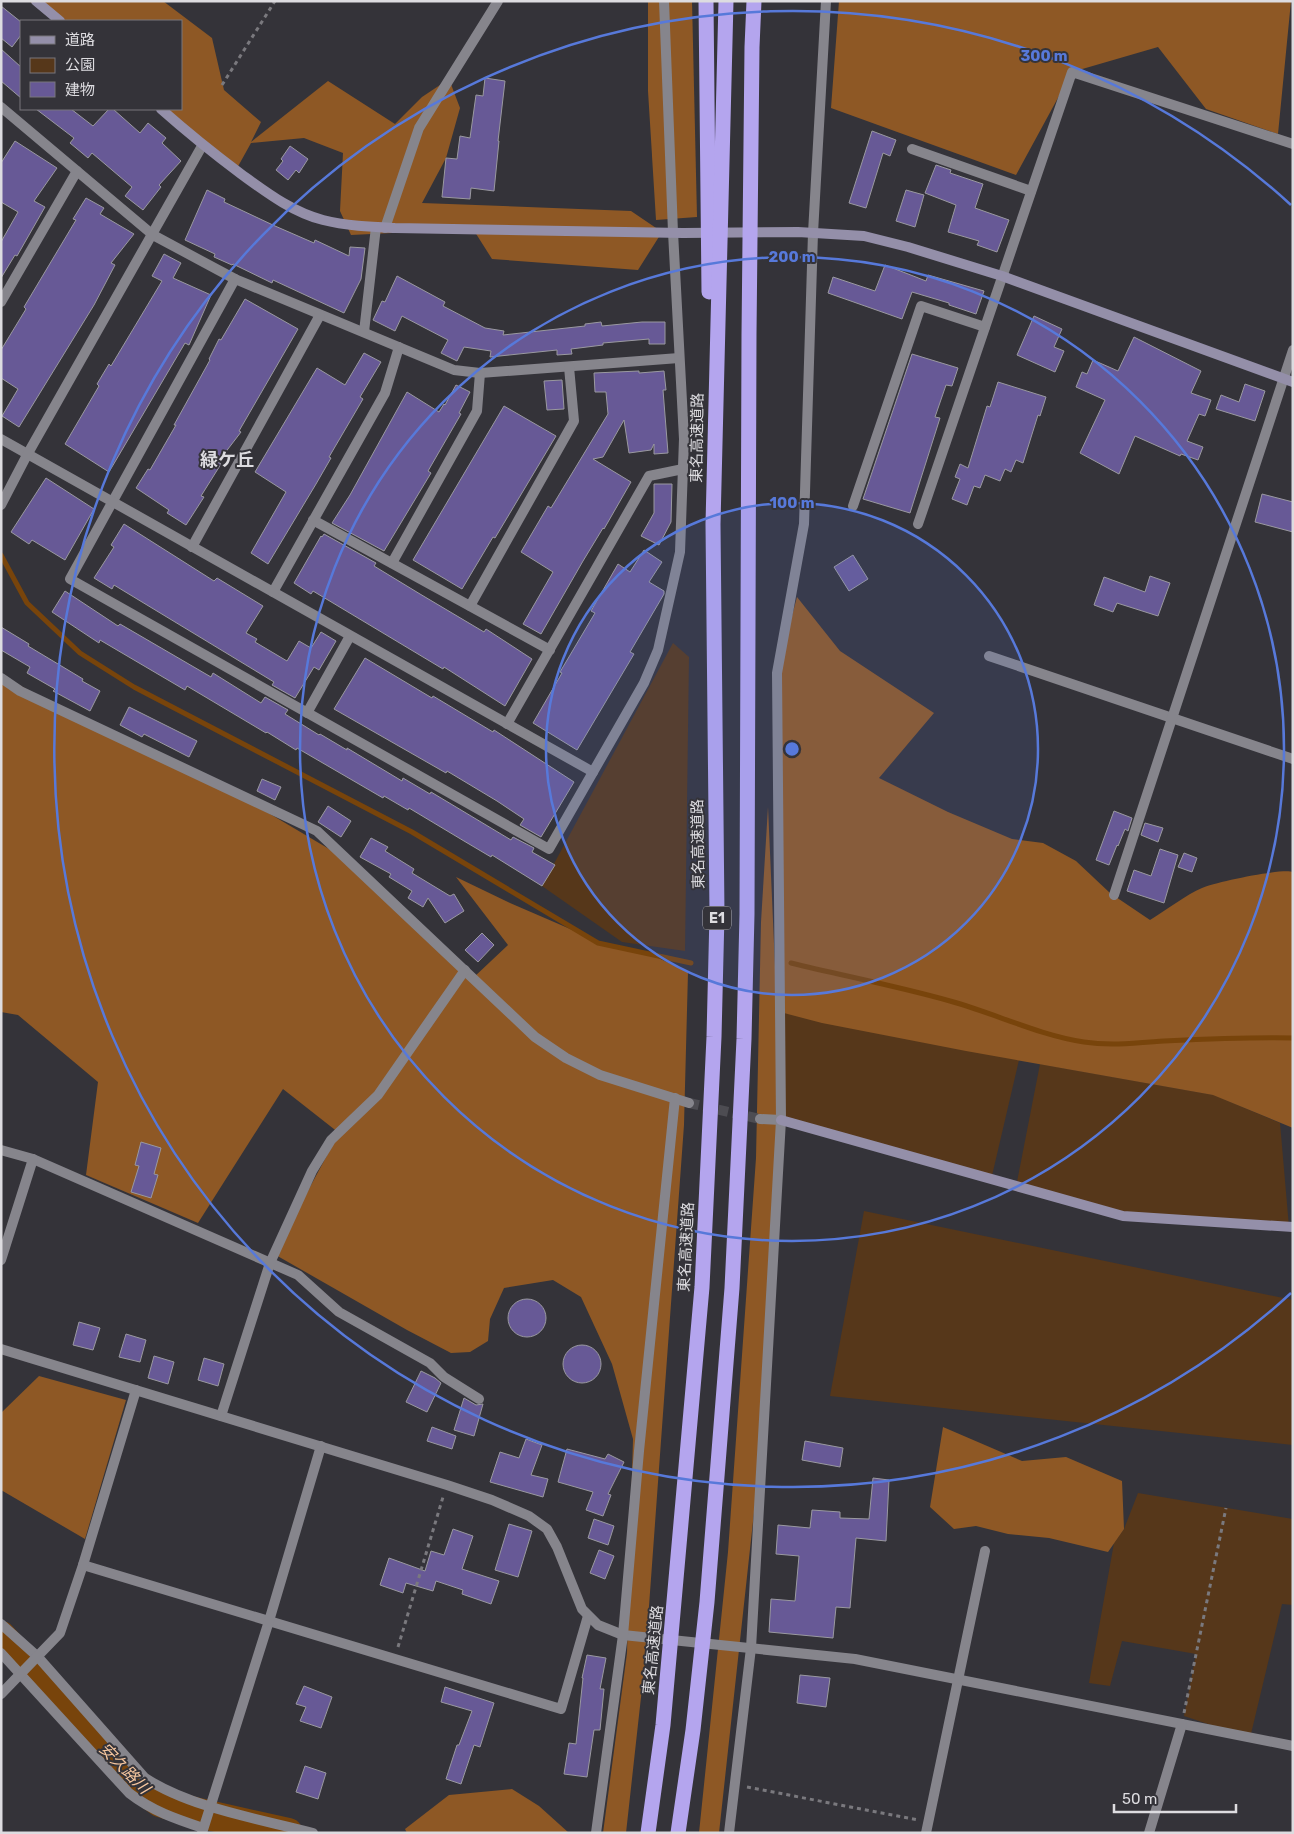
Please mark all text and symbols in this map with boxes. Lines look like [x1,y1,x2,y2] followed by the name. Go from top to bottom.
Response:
[20,20,182,110] legend
[65,31,95,49] text: 道路
[1020,47,1068,65] text: 300 m
[65,56,95,74] text: 公園
[65,81,95,99] text: 建物
[768,248,816,266] text: 200 m
[687,393,707,483] street label: 東名高速道路
[200,449,254,471] district label: 緑ケ丘
[770,494,814,512] text: 100 m
[783,740,801,758] centre of rings
[688,799,708,889] street label: 東名高速道路
[703,906,731,930] road number: E1
[675,1202,697,1292] street label: 東名高速道路
[639,1604,667,1696] street label: 東名高速道路
[95,1739,155,1799] water label: 安久路川
[1114,1782,1236,1814] scale bar
[1122,1790,1157,1808] text: 50 m

